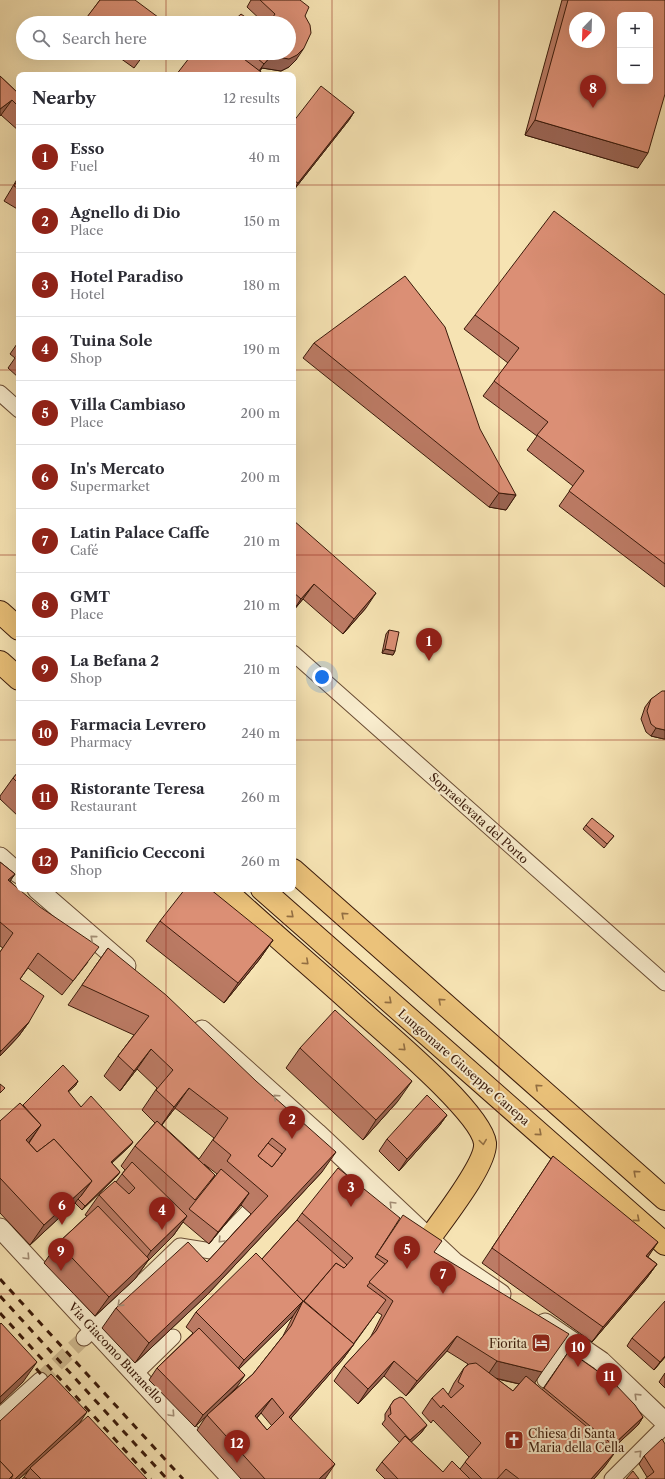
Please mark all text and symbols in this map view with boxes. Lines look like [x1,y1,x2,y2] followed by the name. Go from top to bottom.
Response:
[569,12,605,48] north arrow
[617,12,653,84] map controls
[617,12,653,48] button: +
[16,16,296,60] search box
[30,27,52,49] icon: search
[62,29,147,48] text: Search here
[617,48,653,84] button: −
[580,75,606,108] pin: 8
[32,88,96,108] text: Nearby
[223,90,280,106] text: 12 results
[70,139,104,158] text: Esso
[42,149,48,165] text: 1
[249,149,280,165] text: 40 m
[70,158,98,174] text: Fuel
[70,203,180,222] text: Agnello di Dio
[41,213,49,229] text: 2
[244,213,280,229] text: 150 m
[70,222,103,238] text: Place
[70,267,183,286] text: Hotel Paradiso
[41,277,49,293] text: 3
[243,277,280,293] text: 180 m
[70,286,105,302] text: Hotel
[70,331,152,350] text: Tuina Sole
[41,341,49,357] text: 4
[243,341,280,357] text: 190 m
[70,350,102,366] text: Shop
[70,395,186,414] text: Villa Cambiaso
[41,405,49,421] text: 5
[240,405,280,421] text: 200 m
[70,414,103,430] text: Place
[70,459,164,478] text: In's Mercato
[41,469,49,485] text: 6
[240,469,280,485] text: 200 m
[70,478,150,494] text: Supermarket
[70,523,210,542] text: Latin Palace Caffe
[42,533,48,549] text: 7
[243,533,280,549] text: 210 m
[70,542,99,558] text: Café
[70,587,110,606] text: GMT
[41,597,49,613] text: 8
[243,597,280,613] text: 210 m
[70,606,103,622] text: Place
[416,628,442,661] pin: 1
[70,651,159,670] text: La Befana 2
[41,661,49,677] text: 9
[243,661,280,677] text: 210 m
[312,667,332,687] your location
[70,670,102,686] text: Shop
[70,715,206,734] text: Farmacia Levrero
[38,725,52,741] text: 10
[241,725,280,741] text: 240 m
[70,734,132,750] text: Pharmacy
[426,769,532,867] street label: Sopraelevata del Porto
[70,779,205,798] text: Ristorante Teresa
[39,789,51,805] text: 11
[241,789,280,805] text: 260 m
[70,798,137,814] text: Restaurant
[70,843,205,862] text: Panificio Cecconi
[38,853,52,869] text: 12
[241,853,280,869] text: 260 m
[70,862,102,878] text: Shop
[287,910,294,917] one-way arrow
[341,913,348,920] one-way arrow
[91,936,98,943] one-way arrow
[301,957,308,964] one-way arrow
[384,996,392,1003] one-way arrow
[438,998,446,1006] one-way arrow
[395,1006,533,1129] street label: Lungomare Giuseppe Canepa
[398,1044,405,1051] one-way arrow
[536,1085,543,1092] one-way arrow
[273,1094,281,1101] one-way arrow
[279,1106,305,1139] pin: 2
[534,1128,542,1136] one-way arrow
[478,1139,487,1145] one-way arrow
[633,1171,641,1178] one-way arrow
[338,1174,364,1207] pin: 3
[49,1192,75,1225] pin: 6
[149,1197,175,1230] pin: 4
[389,1201,397,1209] one-way arrow
[632,1214,639,1221] one-way arrow
[219,1235,226,1243] one-way arrow
[394,1236,420,1269] pin: 5
[48,1238,74,1271] pin: 9
[22,1252,29,1260] one-way arrow
[430,1261,456,1294] pin: 7
[65,1299,167,1407] street label: Via Giacomo Buranello
[117,1299,125,1307] one-way arrow
[530,1332,552,1354] hotel icon: Fiorita
[565,1334,591,1367] pin: 10
[489,1336,528,1351] place label: Fiorita
[596,1363,622,1396] pin: 11
[634,1393,642,1400] one-way arrow
[167,1409,175,1417] one-way arrow
[528,1426,625,1455] place label: Chiesa di Santa Maria della Cella
[503,1429,525,1451] church icon: Chiesa di Santa Maria della Cella
[224,1430,250,1463] pin: 12
[634,1450,642,1458] one-way arrow

